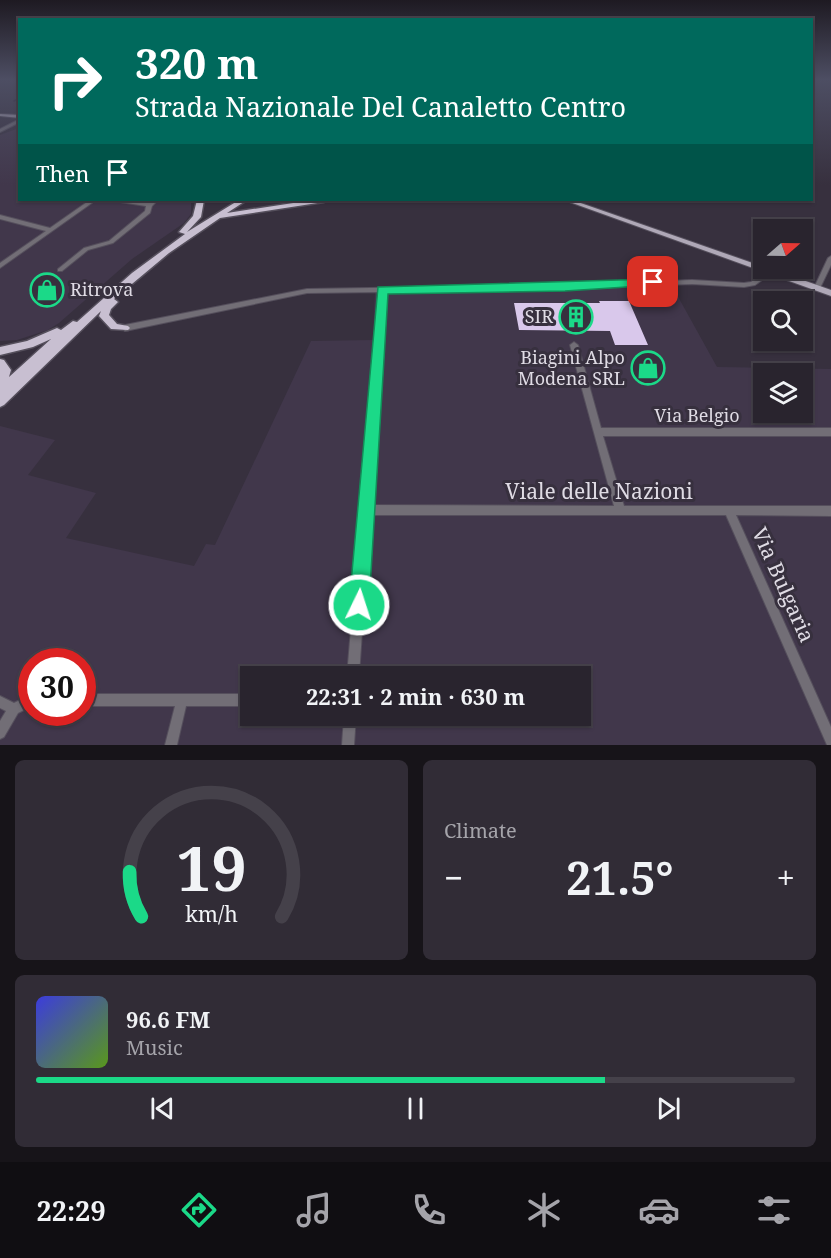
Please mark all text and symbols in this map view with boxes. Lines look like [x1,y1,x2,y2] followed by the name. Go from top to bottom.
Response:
[135,34,259,91] text: 320 m
[36,42,114,120] icon: right
[135,88,626,125] text: Strada Nazionale Del Canaletto Centro
[101,156,134,189] icon: arrive
[36,158,89,188] text: Then
[753,219,813,279] north arrow
[753,219,813,423] map controls
[627,256,678,307] pin
[636,265,669,298] icon: arrive
[29,272,65,308] shop icon: Ritrova
[70,277,133,301] place label: Ritrova
[753,291,813,351] button: search
[558,299,594,335] building icon: SIR
[525,304,553,328] place label: SIR
[518,345,625,390] place label: Biagini Alpo Modena SRL
[630,350,666,386] shop icon: Biagini Alpo Modena SRL
[753,363,813,423] button: layers
[654,403,740,427] street label: Via Belgio
[505,477,693,505] street label: Viale delle Nazioni
[746,523,822,647] street label: Via Bulgaria
[327,573,391,637] position arrow
[18,648,96,726] speed limit sign: 30
[306,681,525,711] text: 22:31 · 2 min · 630 m
[444,817,517,844] text: Climate
[176,824,247,909] text: 19
[566,847,674,908] text: 21.5°
[444,855,463,900] text: −
[777,855,795,900] text: +
[185,899,238,928] text: km/h
[126,1004,210,1034] text: 96.6 FM
[126,1034,183,1061] text: Music
[146,1092,179,1125] icon: previous
[399,1092,432,1125] icon: pause
[652,1092,685,1125] icon: next
[178,1189,220,1231] icon: directions
[293,1189,335,1231] icon: music
[408,1189,450,1231] icon: phone
[523,1189,565,1231] icon: climate
[638,1189,680,1231] icon: car
[753,1189,795,1231] icon: filters
[36,1192,106,1229] text: 22:29

